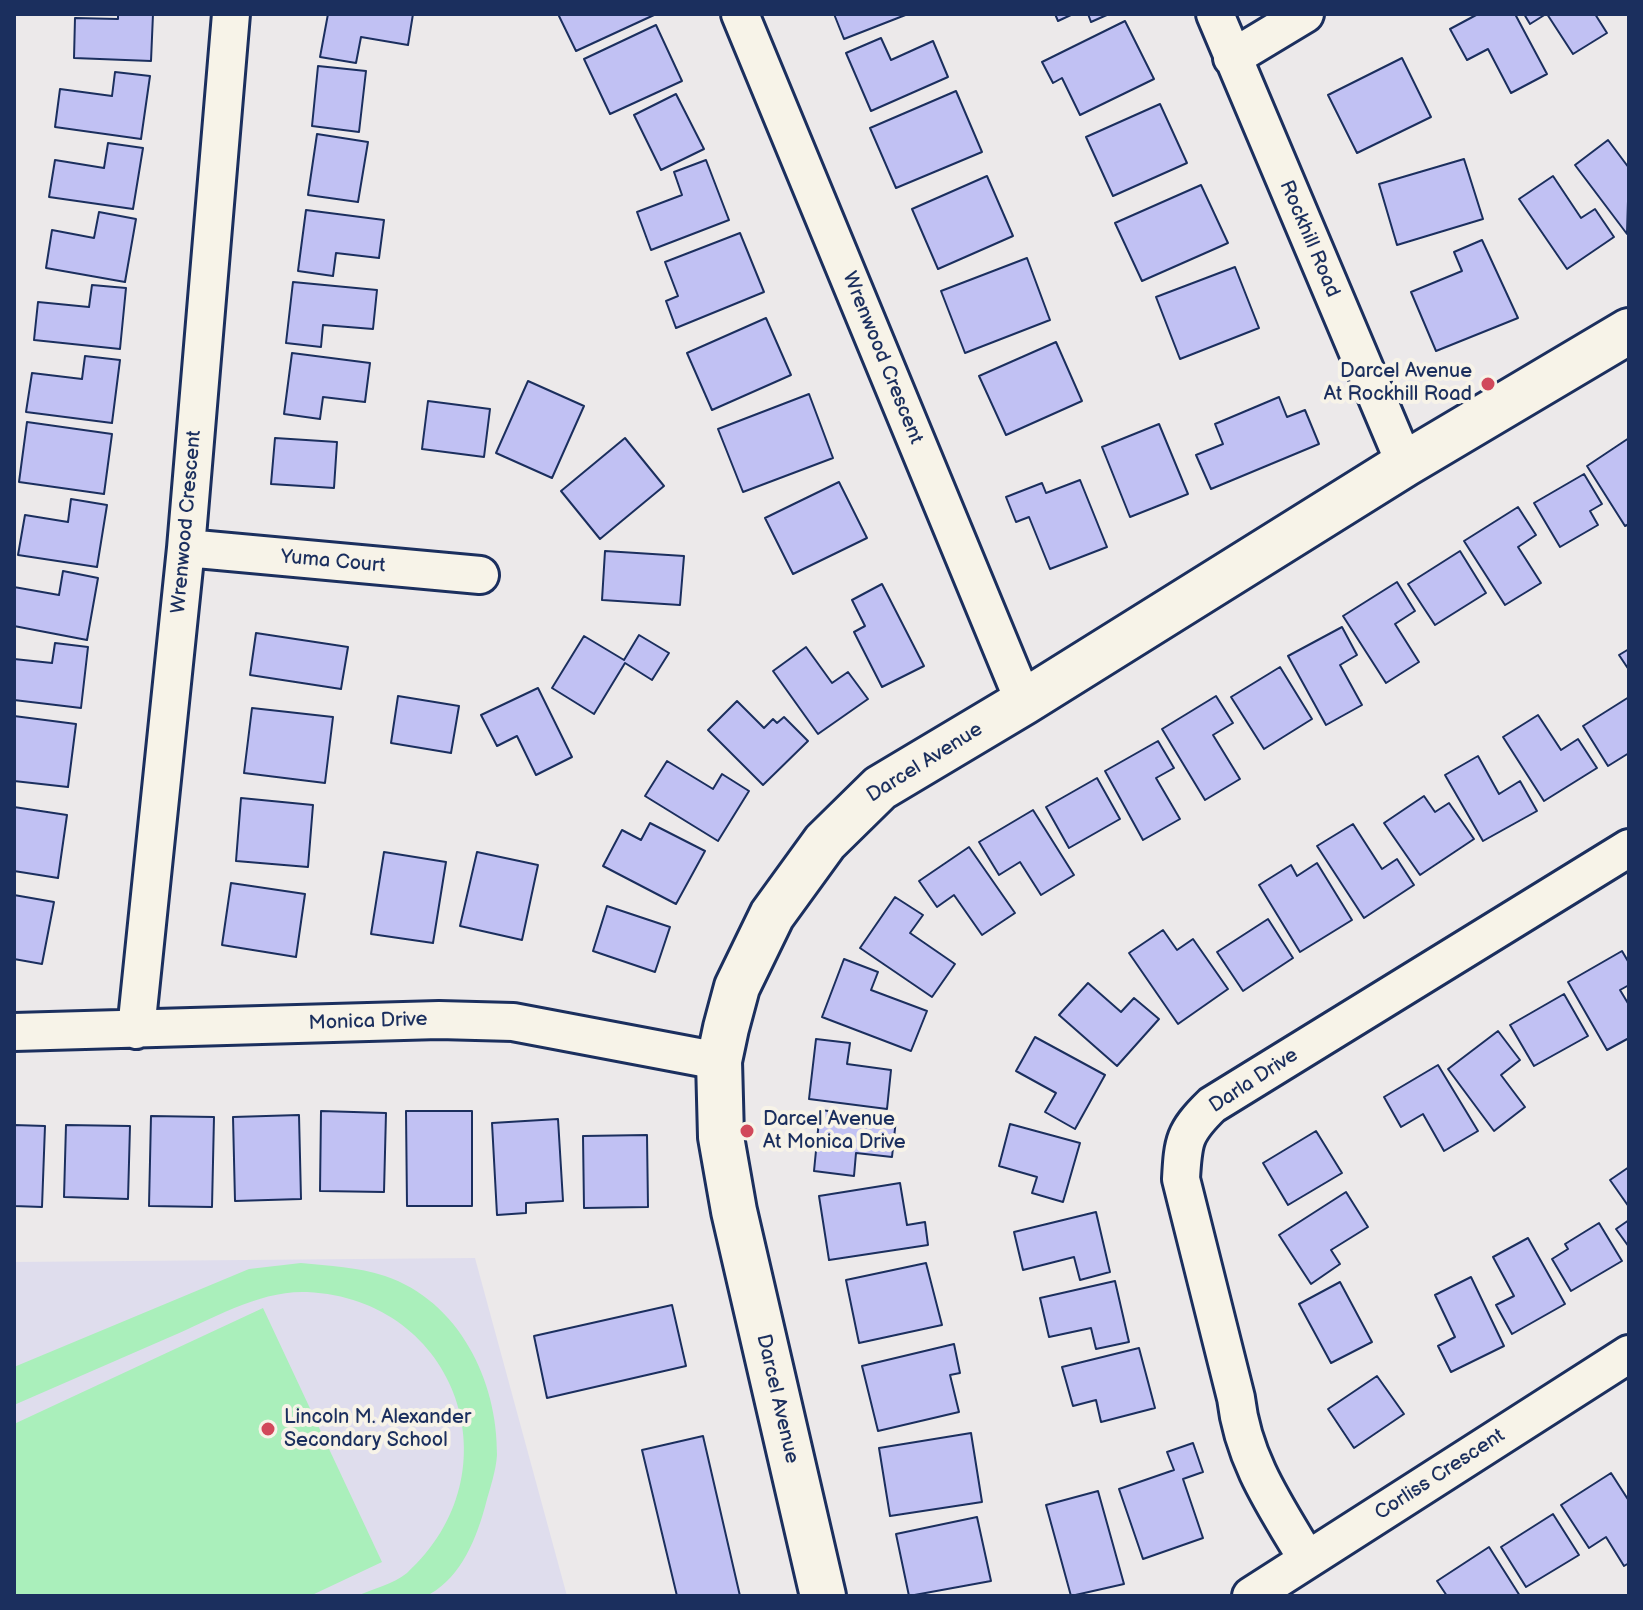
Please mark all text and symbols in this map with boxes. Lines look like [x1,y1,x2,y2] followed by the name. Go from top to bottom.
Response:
[1274,177,1344,301] street label: Rockhill Road
[836,268,928,448] street label: Wrenwood Crescent
[1324,360,1472,407] place label: Darcel Avenue At Rockhill Road
[1479,375,1497,393] marker: Darcel Avenue At Rockhill Road
[167,430,207,614] street label: Wrenwood Crescent
[280,545,386,579] street label: Yuma Court
[863,718,987,808] street label: Darcel Avenue
[308,1008,428,1036] street label: Monica Drive
[1205,1043,1303,1119] street label: Darla Drive
[763,1108,906,1155] place label: Darcel Avenue At Monica Drive
[738,1122,756,1140] marker: Darcel Avenue At Monica Drive
[750,1332,804,1466] street label: Darcel Avenue
[284,1406,471,1453] place label: Lincoln M. Alexander Secondary School
[259,1420,277,1438] marker: Lincoln M. Alexander Secondary School
[1371,1424,1509,1526] street label: Corliss Crescent

